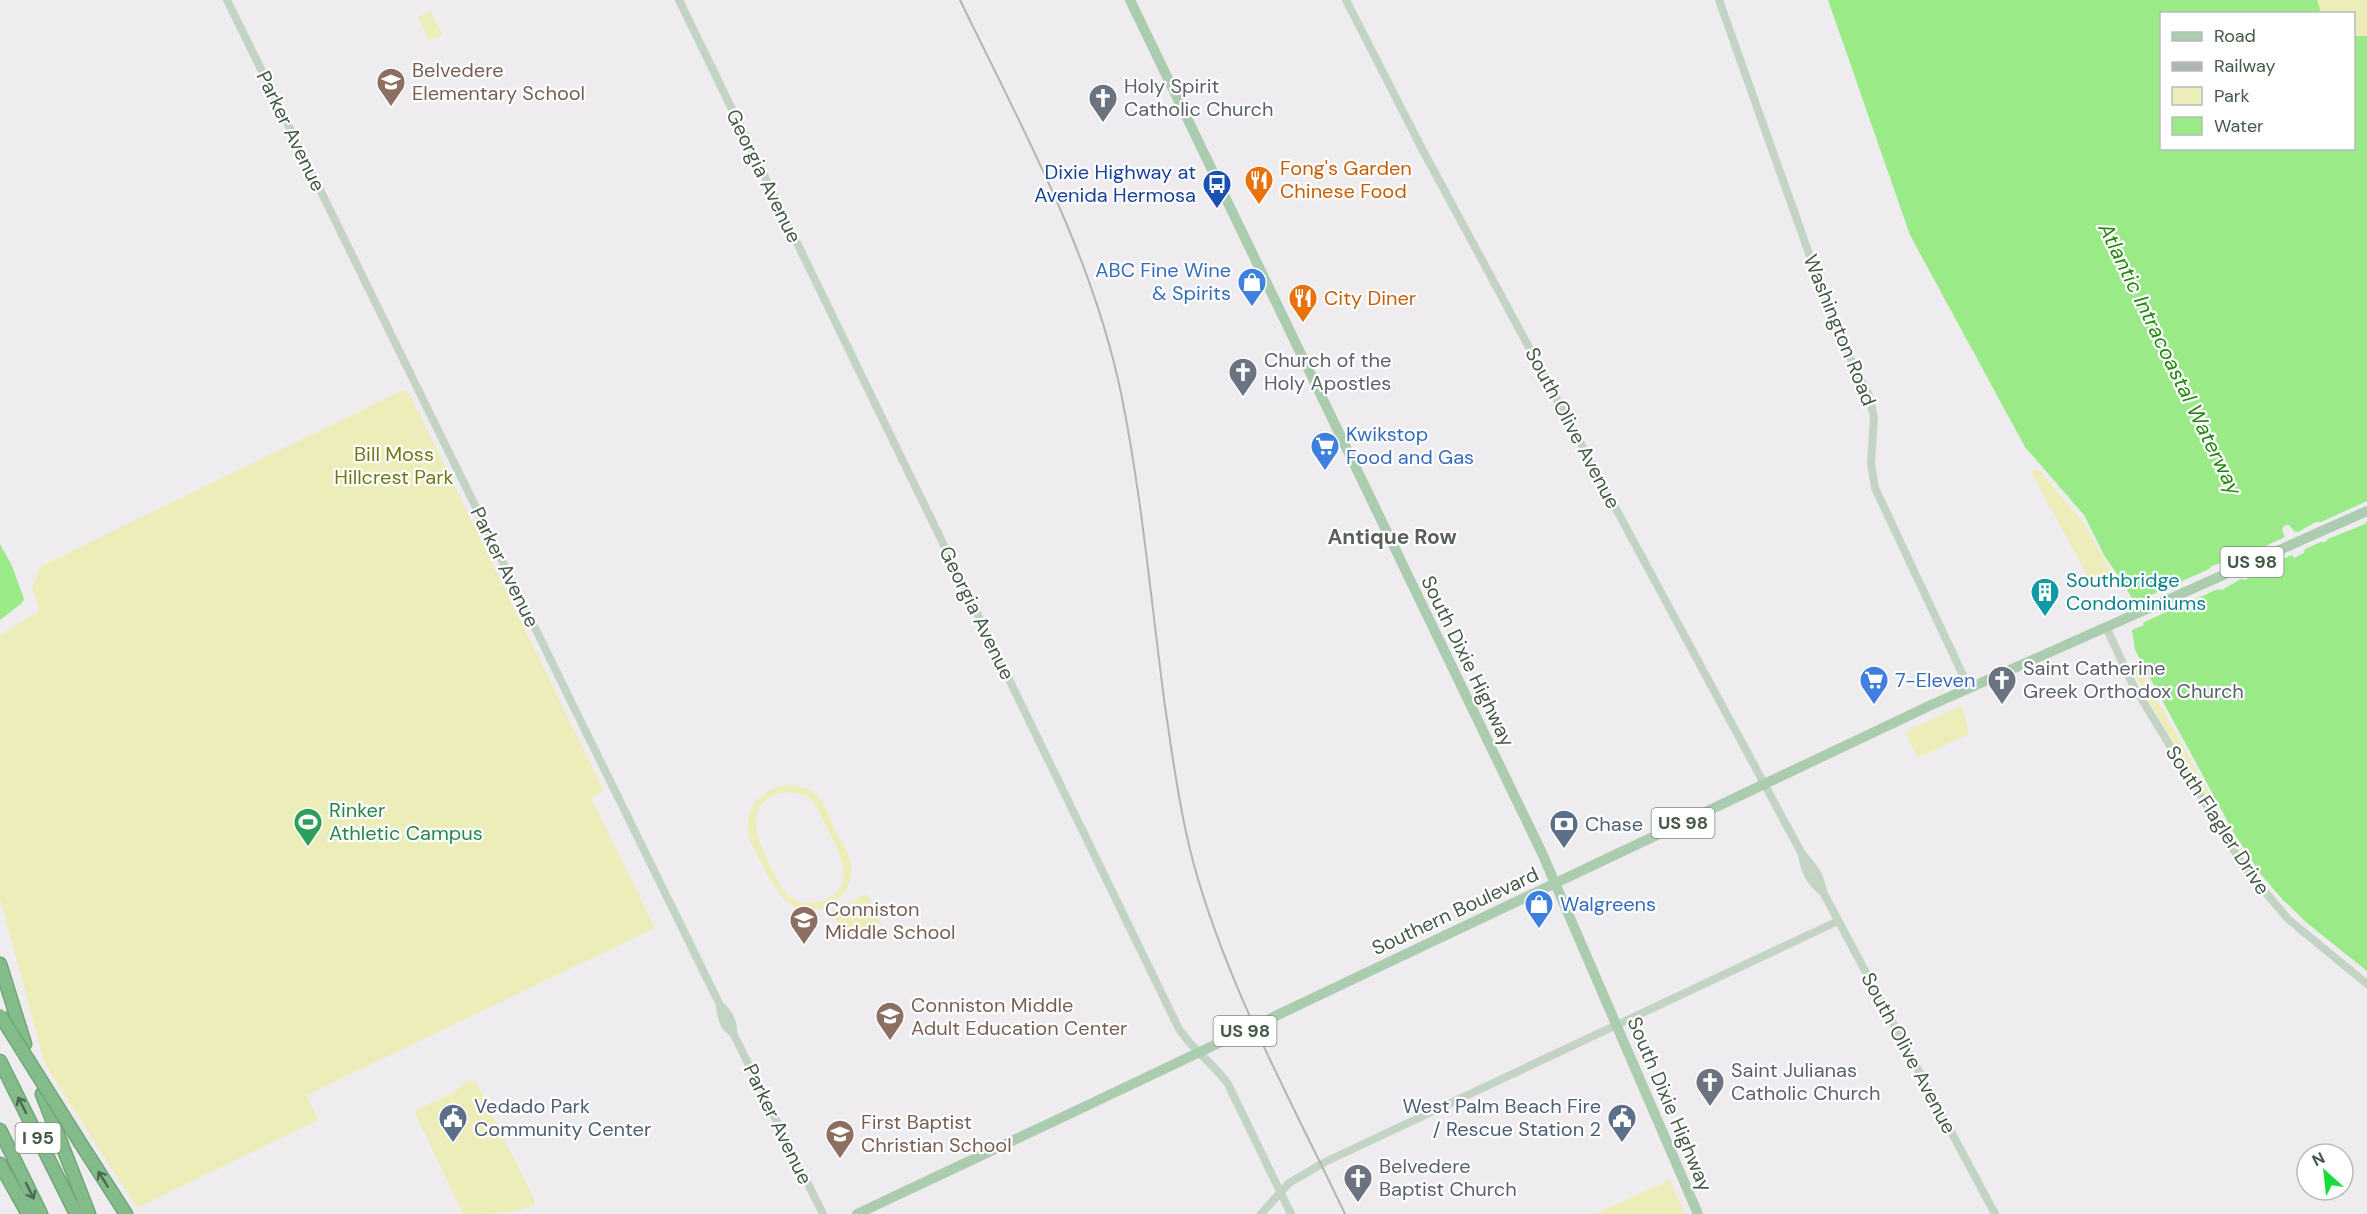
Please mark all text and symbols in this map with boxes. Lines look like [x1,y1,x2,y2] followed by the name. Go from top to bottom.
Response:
[2160,12,2355,150] legend
[2214,24,2256,48] text: Road
[2214,54,2276,78] text: Railway
[412,57,585,106] place label: Belvedere Elementary School
[375,66,407,108] school or university icon: Belvedere Elementary School
[251,67,331,195] street label: Parker Avenue
[1124,73,1273,122] place label: Holy Spirit Catholic Church
[1087,82,1119,124] church icon: Holy Spirit Catholic Church
[2214,84,2250,108] text: Park
[720,105,808,247] street label: Georgia Avenue
[2214,114,2264,138] text: Water
[1280,155,1412,204] place label: Fong's Garden Chinese Food
[1034,159,1196,208] place label: Dixie Highway at Avenida Hermosa
[1243,164,1275,206] restaurant icon: Fong's Garden Chinese Food
[1201,168,1233,210] bus stop icon: Dixie Highway at Avenida Hermosa
[2091,217,2249,501] water label: Atlantic Intracoastal Waterway
[1798,250,1882,410] street label: Washington Road
[1095,257,1231,306] place label: ABC Fine Wine & Spirits
[1236,266,1268,308] shop icon: ABC Fine Wine & Spirits
[1287,282,1319,324] restaurant icon: City Diner
[1324,285,1416,311] place label: City Diner
[1520,343,1626,513] street label: South Olive Avenue
[1264,347,1391,396] place label: Church of the Holy Apostles
[1227,356,1259,398] church icon: Church of the Holy Apostles
[1346,421,1474,470] place label: Kwikstop Food and Gas
[1309,430,1341,472] supermarket icon: Kwikstop Food and Gas
[334,441,454,490] park label: Bill Moss Hillcrest Park
[465,503,545,631] street label: Parker Avenue
[1327,523,1457,551] district label: Antique Row
[933,542,1021,684] street label: Georgia Avenue
[2220,547,2284,577] road number: US 98
[2066,567,2206,616] place label: Southbridge Condominiums
[1415,571,1521,751] street label: South Dixie Highway
[2029,576,2061,618] building icon: Southbridge Condominiums
[2023,655,2244,704] place label: Saint Catherine Greek Orthodox Church
[1858,664,1890,706] supermarket icon: 7-Eleven
[1986,664,2018,706] church icon: Saint Catherine Greek Orthodox Church
[1895,667,1975,693] place label: 7-Eleven
[2160,741,2276,899] street label: South Flagler Drive
[329,797,483,846] place label: Rinker Athletic Campus
[292,806,324,848] sports icon: Rinker Athletic Campus
[1548,808,1580,850] bank icon: Chase
[1652,808,1714,838] road number: US 98
[1585,811,1643,837] place label: Chase
[1367,861,1543,961] street label: Southern Boulevard
[1523,888,1555,930] shop icon: Walgreens
[1560,891,1656,917] place label: Walgreens
[825,896,956,945] place label: Conniston Middle School
[788,904,820,946] school or university icon: Conniston Middle School
[1856,968,1962,1138] street label: South Olive Avenue
[911,992,1128,1041] place label: Conniston Middle Adult Education Center
[874,1000,906,1042] school or university icon: Conniston Middle Adult Education Center
[1621,1013,1719,1195] street label: South Dixie Highway
[1214,1016,1276,1046] road number: US 98
[1731,1057,1880,1106] place label: Saint Julianas Catholic Church
[738,1060,818,1188] street label: Parker Avenue
[1694,1066,1726,1108] church icon: Saint Julianas Catholic Church
[474,1093,651,1142] place label: Vedado Park Community Center
[1402,1093,1601,1142] place label: West Palm Beach Fire / Rescue Station 2
[16,1097,27,1115] one-way arrow
[437,1102,469,1144] public building icon: Vedado Park Community Center
[1606,1102,1638,1144] public building icon: West Palm Beach Fire / Rescue Station 2
[861,1109,1012,1158] place label: First Baptist Christian School
[824,1118,856,1160] school or university icon: First Baptist Christian School
[15,1123,60,1153] road number: I 95
[2295,1142,2355,1202] north arrow
[2308,1147,2328,1171] text: N
[1379,1153,1517,1202] place label: Belvedere Baptist Church
[1342,1162,1374,1204] church icon: Belvedere Baptist Church
[97,1171,109,1188] one-way arrow
[24,1182,36,1199] one-way arrow

